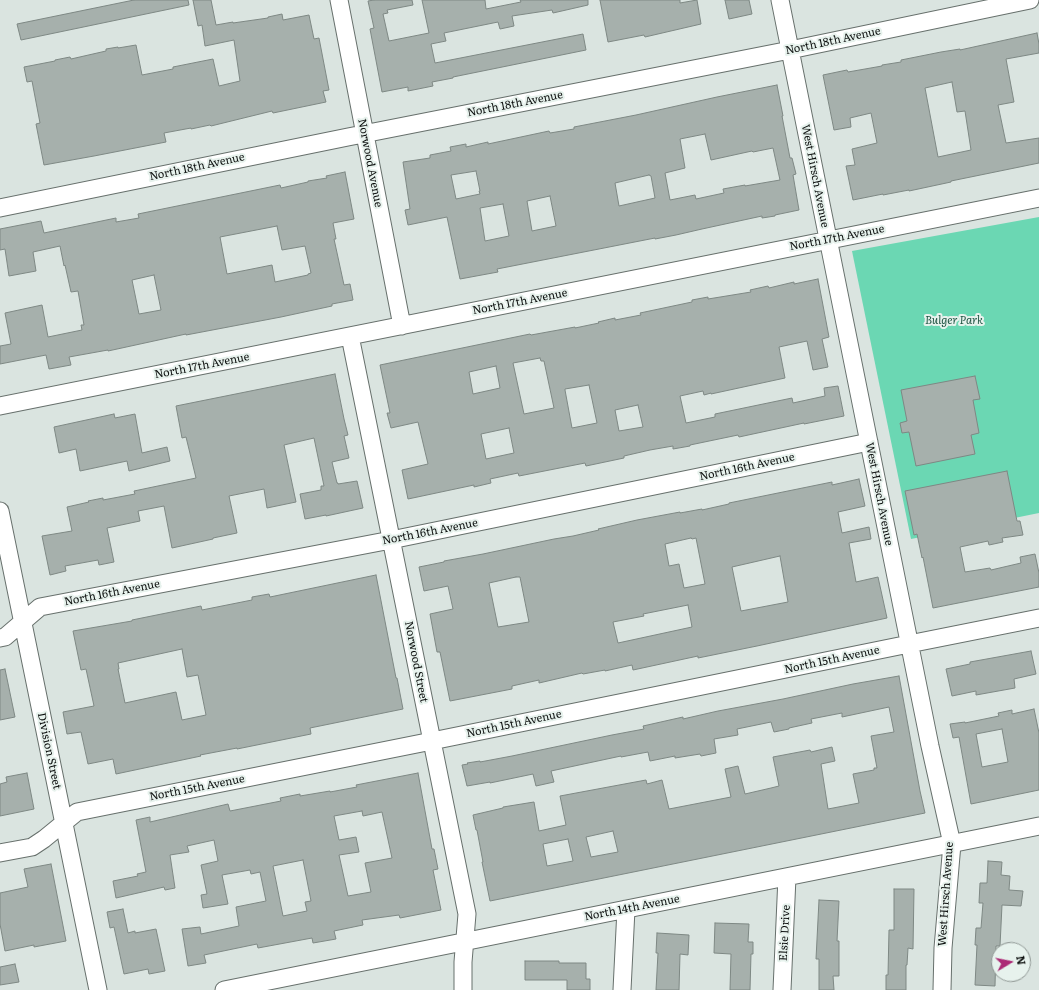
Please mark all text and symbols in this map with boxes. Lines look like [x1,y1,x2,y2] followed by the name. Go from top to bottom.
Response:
[784,24,882,58] street label: North 18th Avenue
[466,88,564,120] street label: North 18th Avenue
[355,118,385,208] street label: Norwood Avenue
[799,123,831,229] street label: West Hirsch Avenue
[148,150,246,184] street label: North 18th Avenue
[788,222,886,254] street label: North 17th Avenue
[471,286,569,318] street label: North 17th Avenue
[925,314,983,328] park label: Bulger Park
[153,350,251,382] street label: North 17th Avenue
[863,441,895,547] street label: West Hirsch Avenue
[698,450,796,484] street label: North 16th Avenue
[381,516,479,548] street label: North 16th Avenue
[63,577,161,609] street label: North 16th Avenue
[402,620,430,704] street label: Norwood Street
[783,643,881,677] street label: North 15th Avenue
[465,707,563,741] street label: North 15th Avenue
[34,712,64,790] street label: Division Street
[148,772,246,804] street label: North 15th Avenue
[936,841,956,947] street label: West Hirsch Avenue
[583,892,681,924] street label: North 14th Avenue
[777,905,793,961] street label: Elsie Drive
[991,942,1031,982] north arrow
[1013,954,1031,966] text: N

